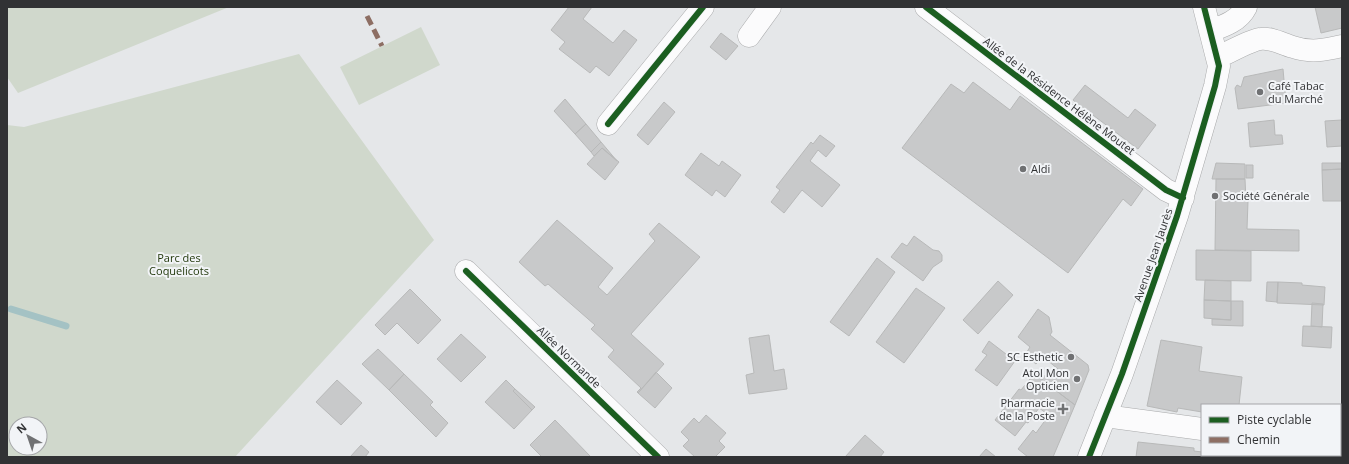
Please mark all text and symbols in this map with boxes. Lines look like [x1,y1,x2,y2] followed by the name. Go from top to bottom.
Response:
[980,34,1138,158] street label: Allée de la Résidence Hélène Moutet
[1268,78,1324,106] place label: Café Tabac du Marché
[1255,87,1265,97] marker: Café Tabac du Marché
[1031,161,1050,176] place label: Aldi
[1018,164,1028,174] marker: Aldi
[1223,188,1310,203] place label: Société Générale
[1210,191,1220,201] marker: Société Générale
[1130,206,1176,303] street label: Avenue Jean Jaurès
[149,250,209,278] park label: Parc des Coquelicots
[534,322,604,391] street label: Allée Normande
[1007,349,1063,364] place label: SC Esthetic
[1066,352,1076,362] marker: SC Esthetic
[1023,365,1069,393] place label: Atol Mon Opticien
[1072,374,1082,384] marker: Atol Mon Opticien
[999,395,1055,423] place label: Pharmacie de la Poste
[1058,404,1068,414] marker: Pharmacie de la Poste
[1201,404,1341,456] legend
[1237,411,1312,428] text: Piste cyclable
[8,416,48,456] north arrow
[13,419,30,437] text: N
[1237,431,1280,448] text: Chemin

